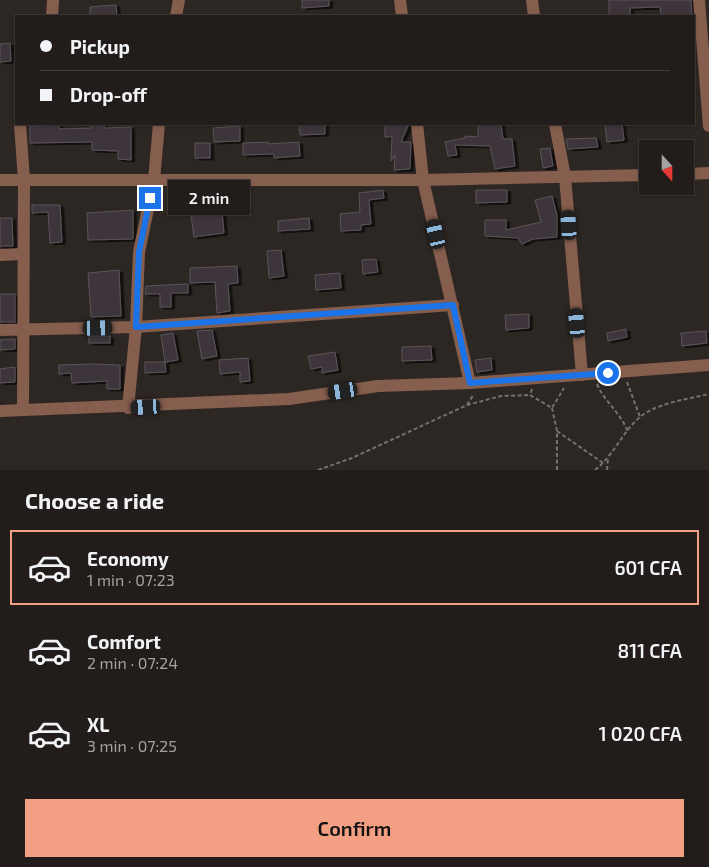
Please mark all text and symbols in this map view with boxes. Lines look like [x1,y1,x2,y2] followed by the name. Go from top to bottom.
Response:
[70,35,130,58] text: Pickup
[70,83,147,106] text: Drop-off
[639,140,694,195] north arrow
[639,140,694,195] map controls
[168,180,250,216] callout: 2 min
[139,187,161,209] route end
[189,188,229,207] text: 2 min
[560,210,577,240] car
[425,218,446,250] car
[568,307,585,339] car
[82,320,113,336] car
[597,362,619,384] route start
[327,381,358,401] car
[130,399,161,415] car
[25,487,164,513] text: Choose a ride
[27,545,72,590] icon: car
[87,547,169,570] text: Economy
[614,556,682,579] text: 601 CFA
[87,570,175,589] text: 1 min · 07:23
[27,628,72,673] icon: car
[87,630,161,653] text: Comfort
[618,639,682,662] text: 811 CFA
[87,653,178,672] text: 2 min · 07:24
[27,711,72,756] icon: car
[87,713,109,736] text: XL
[599,722,682,745] text: 1 020 CFA
[87,736,177,755] text: 3 min · 07:25
[25,799,684,857] button: Confirm

